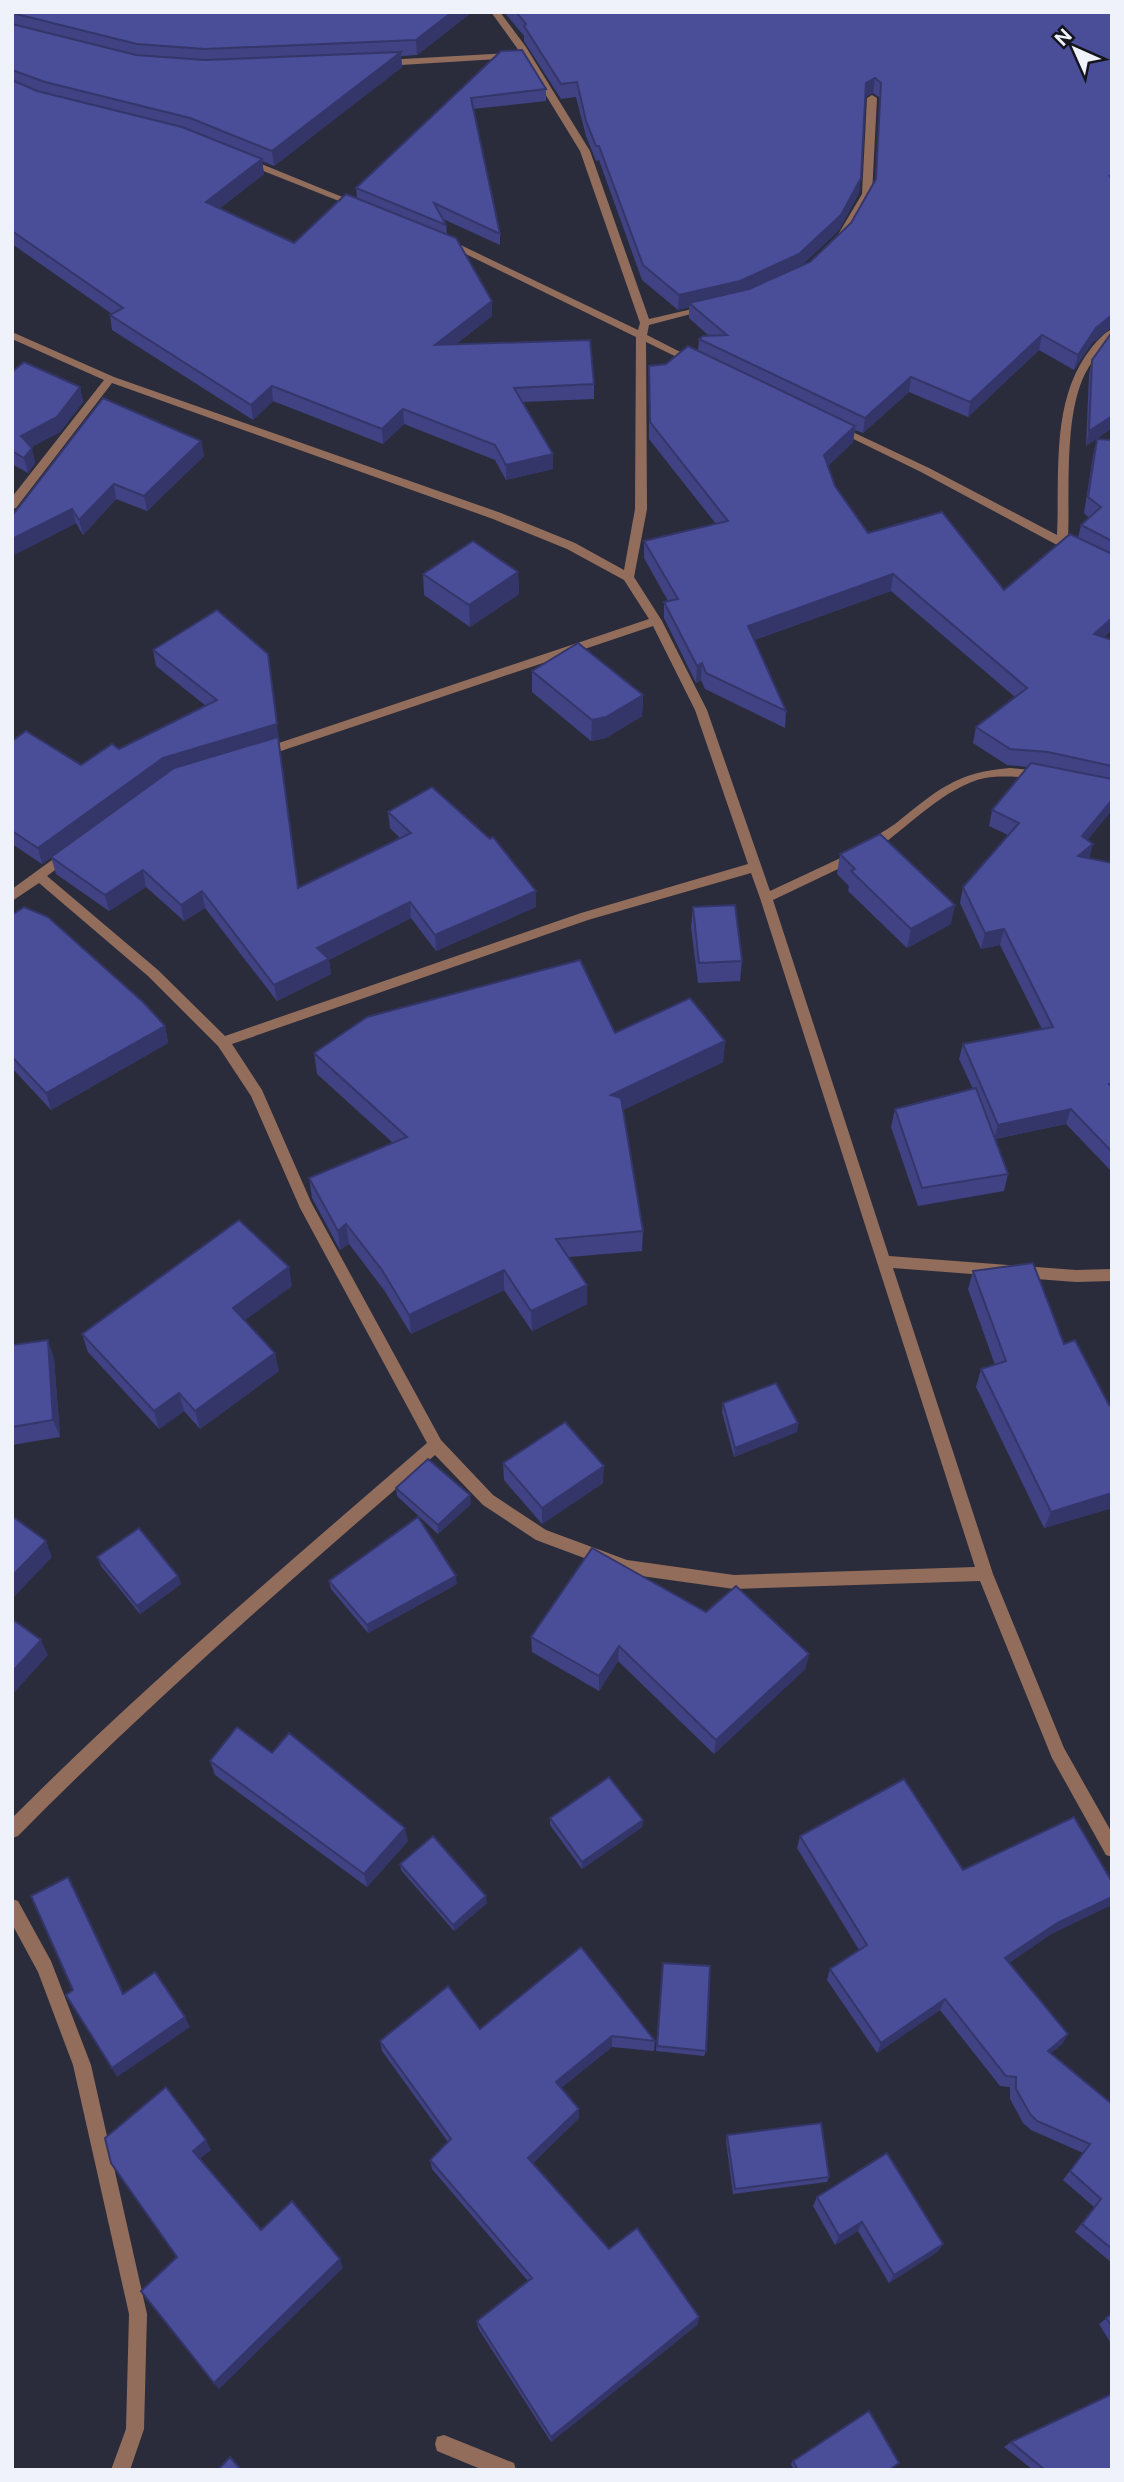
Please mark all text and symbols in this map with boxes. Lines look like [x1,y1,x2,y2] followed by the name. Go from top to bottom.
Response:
[1040,14,1110,84] north arrow
[1050,24,1076,50] text: N

